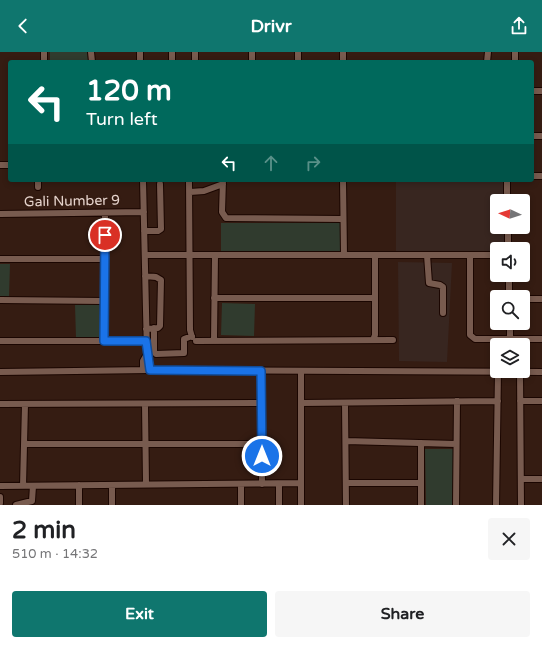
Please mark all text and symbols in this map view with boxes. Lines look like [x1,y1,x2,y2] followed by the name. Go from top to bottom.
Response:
[12,15,34,37] icon: back
[250,15,292,37] text: Drivr
[508,15,530,37] icon: share
[86,74,172,108] text: 120 m
[20,76,72,128] icon: left
[86,108,158,130] text: Turn left
[218,152,240,174] icon: left
[260,152,282,174] icon: ahead
[302,152,324,174] icon: right
[24,192,120,210] street label: Gali Number 9
[490,194,530,234] north arrow
[490,194,530,378] map controls
[88,218,122,252] pin
[94,224,116,246] icon: arrive
[490,242,530,282] button: sound
[490,290,530,330] button: search
[490,338,530,378] button: layers
[241,435,283,477] position arrow
[12,516,76,545] text: 2 min
[488,518,530,560] button: close
[12,546,98,562] text: 510 m · 14:32
[12,591,267,637] button: Exit
[275,591,530,637] button: Share

